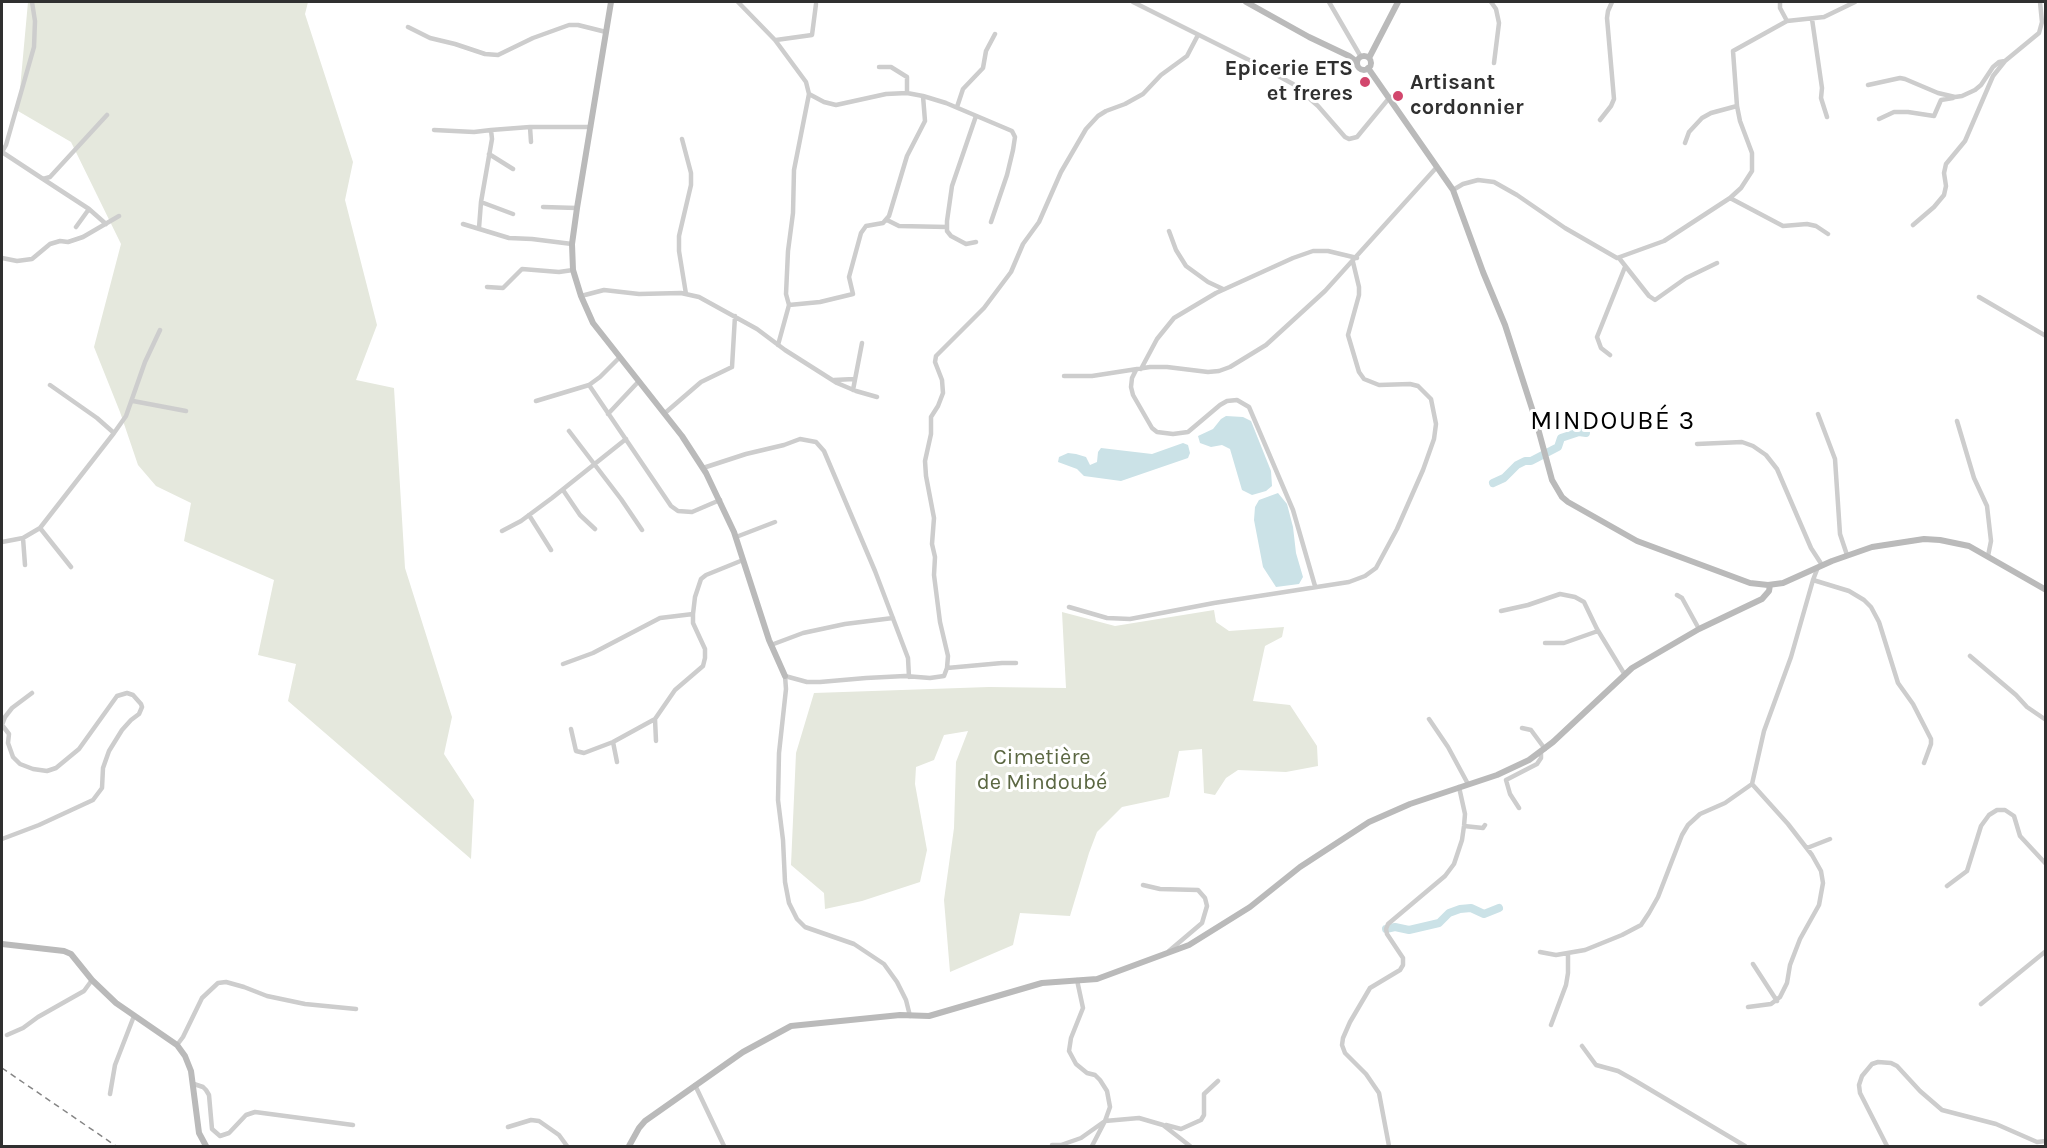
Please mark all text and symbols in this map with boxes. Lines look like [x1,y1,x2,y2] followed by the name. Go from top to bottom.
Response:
[1224,56,1353,107] place label: Epicerie ETS et freres
[1410,70,1524,122] place label: Artisant cordonnier
[1358,75,1372,89] marker: Epicerie ETS et freres
[1391,89,1405,103] marker: Artisant cordonnier
[1530,406,1696,438] district label: MINDOUBÉ 3
[977,745,1107,796] park label: Cimetière de Mindoubé

